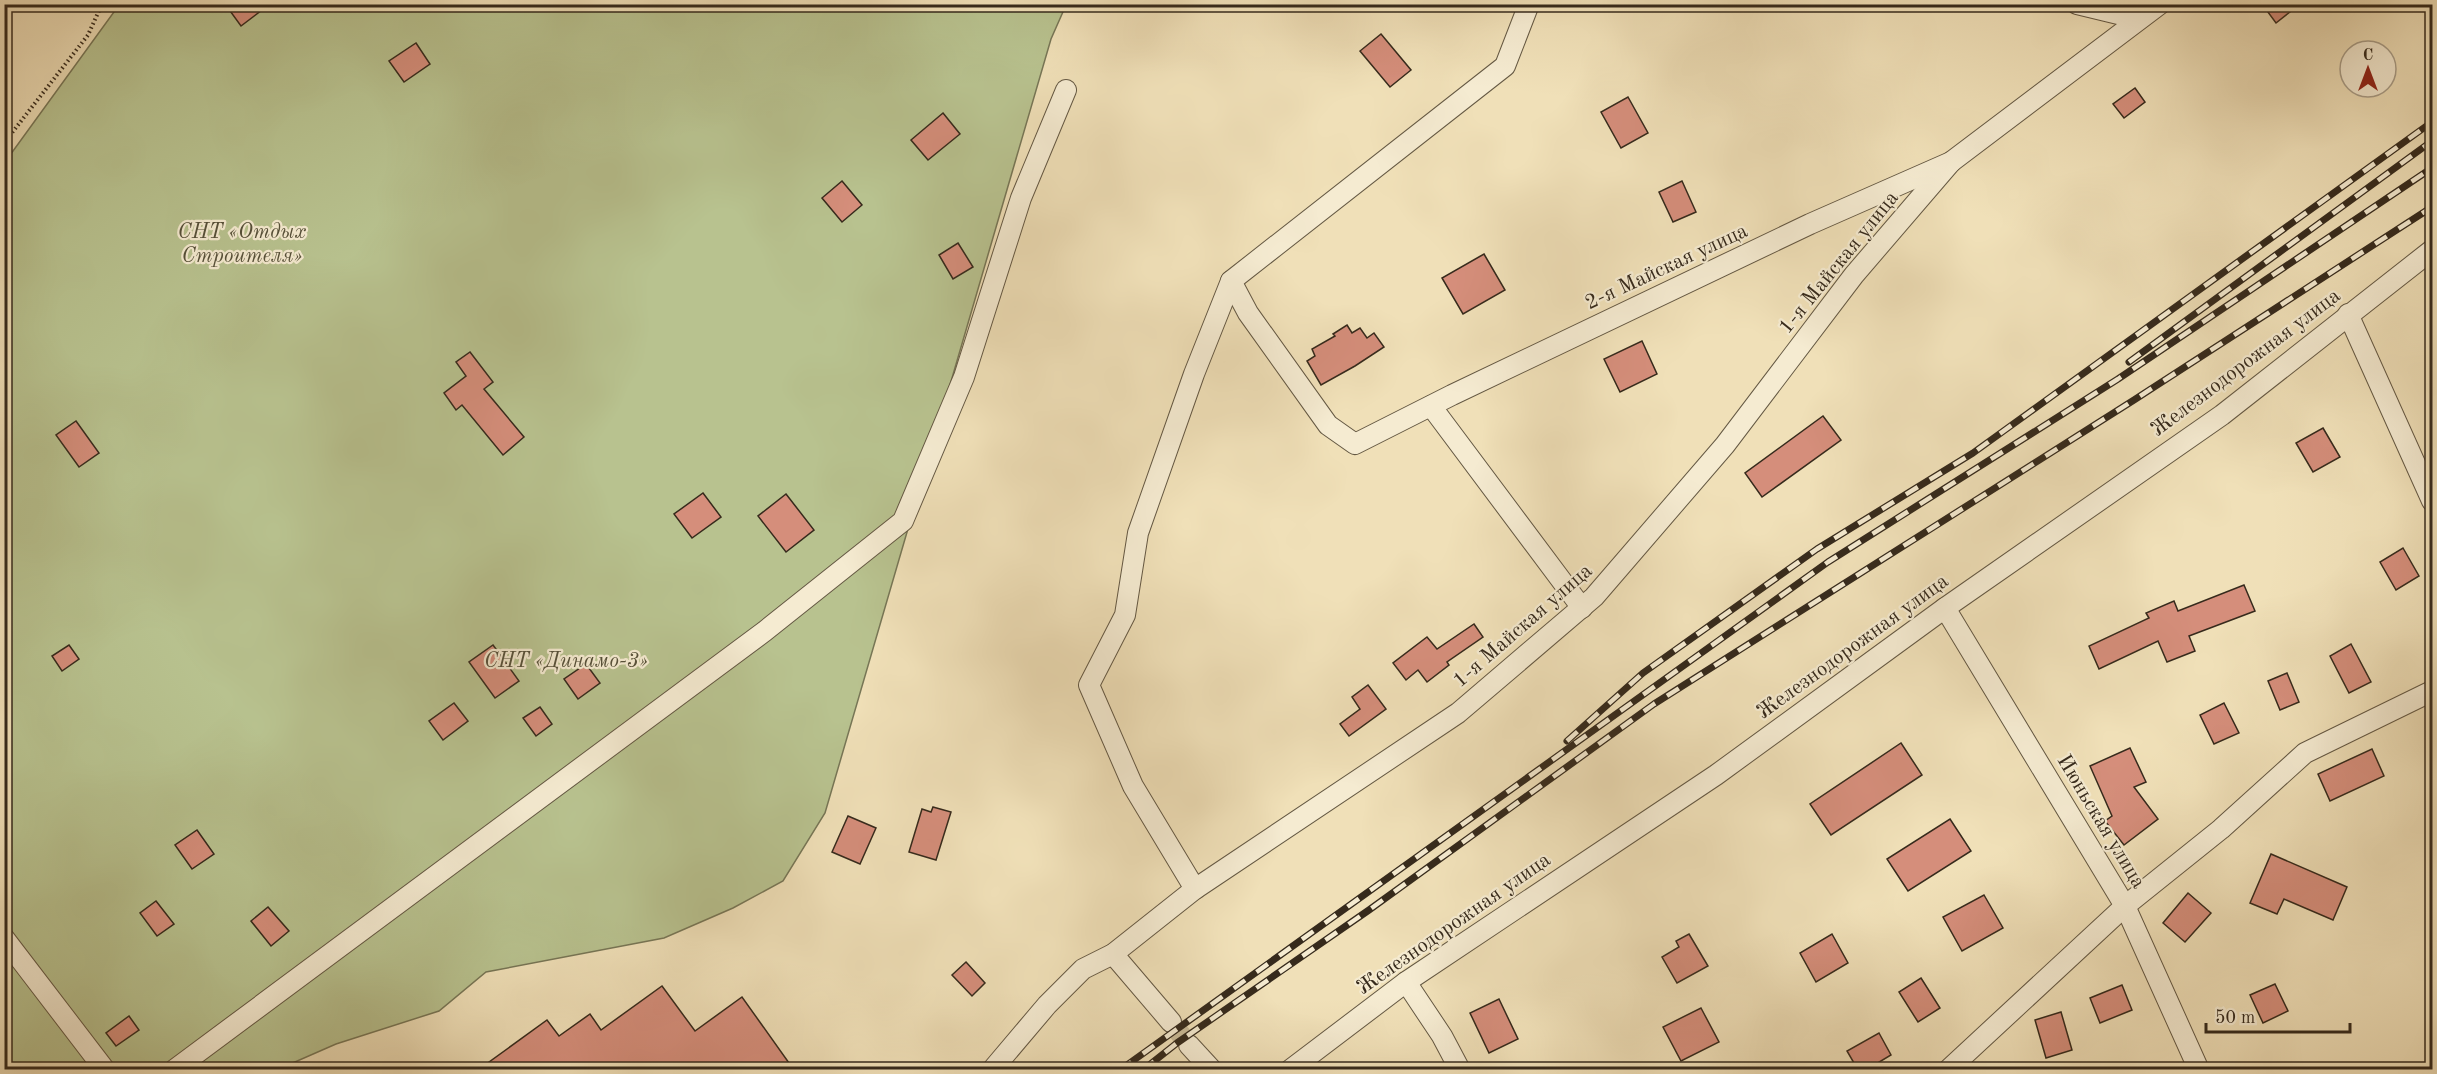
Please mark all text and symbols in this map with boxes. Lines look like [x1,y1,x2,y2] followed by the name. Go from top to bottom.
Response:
[2338,39,2398,99] north arrow
[2363,48,2373,64] text: С
[1775,188,1903,338] street label: 1-я Майская улица
[1582,221,1751,314] street label: 2-я Майская улица
[178,222,307,267] park label: СНТ «Отдых Строителя»
[2147,285,2344,441] street label: Железнодорожная улица
[1449,560,1597,692] street label: 1-я Майская улица
[1753,571,1952,724] street label: Железнодорожная улица
[484,651,648,672] park label: СНТ «Динамо-3»
[2053,751,2149,892] street label: Июньская улица
[1353,849,1554,999] street label: Железнодорожная улица
[2206,996,2350,1034] scale bar
[2215,1009,2255,1027] text: 50 m

